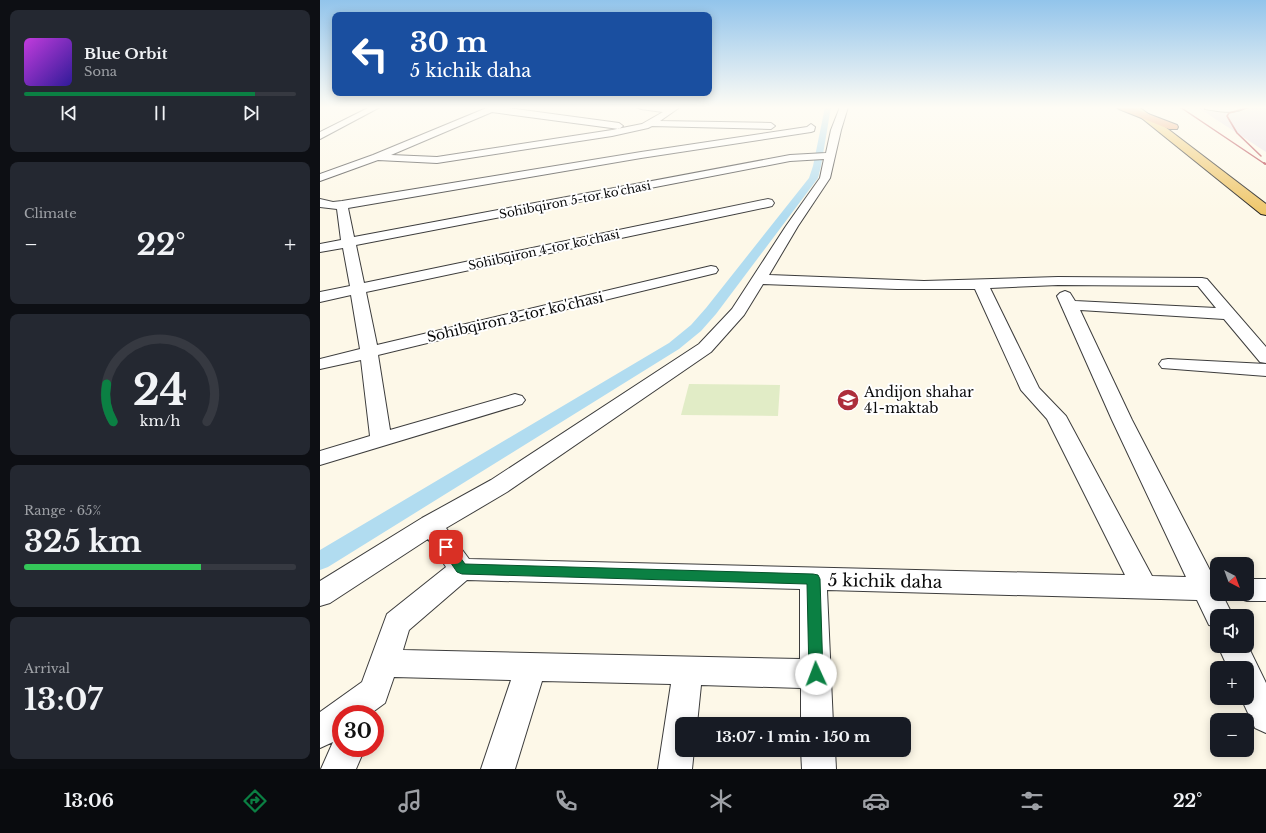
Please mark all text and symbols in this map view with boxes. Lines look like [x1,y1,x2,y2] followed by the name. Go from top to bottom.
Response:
[410,25,487,60] text: 30 m
[344,28,396,80] icon: left
[84,44,167,63] text: Blue Orbit
[410,60,531,82] text: 5 kichik daha
[84,63,117,80] text: Sona
[58,102,80,124] icon: previous
[149,102,171,124] icon: pause
[240,102,262,124] icon: next
[498,177,652,222] street label: Sohibqiron 5-tor ko'chasi
[24,205,77,222] text: Climate
[136,226,185,263] text: 22°
[467,226,621,273] street label: Sohibqiron 4-tor ko'chasi
[24,231,38,258] text: −
[284,231,296,258] text: +
[425,288,605,346] street label: Sohibqiron 3-tor ko'chasi
[133,365,187,416] text: 24
[863,383,974,417] place label: Andijon shahar 41-maktab
[835,387,861,413] school or university icon: Andijon shahar 41-maktab
[140,412,180,430] text: km/h
[24,502,101,519] text: Range · 65%
[24,523,142,560] text: 325 km
[429,530,463,564] pin
[435,536,457,558] icon: arrive
[1210,557,1254,601] north arrow
[1210,557,1254,757] map controls
[828,570,943,593] street label: 5 kichik daha
[1210,609,1254,653] button: sound
[795,653,837,695] position arrow
[24,660,70,677] text: Arrival
[1210,661,1254,705] button: +
[24,681,103,718] text: 13:07
[332,705,384,757] speed limit sign: 30
[1210,713,1254,757] button: −
[716,727,870,746] text: 13:07 · 1 min · 150 m
[241,787,269,815] icon: directions
[396,787,424,815] icon: music
[552,787,580,815] icon: phone
[707,787,735,815] icon: climate
[862,787,890,815] icon: car
[1018,787,1046,815] icon: filters
[64,790,114,812] text: 13:06
[1173,790,1202,812] text: 22°

